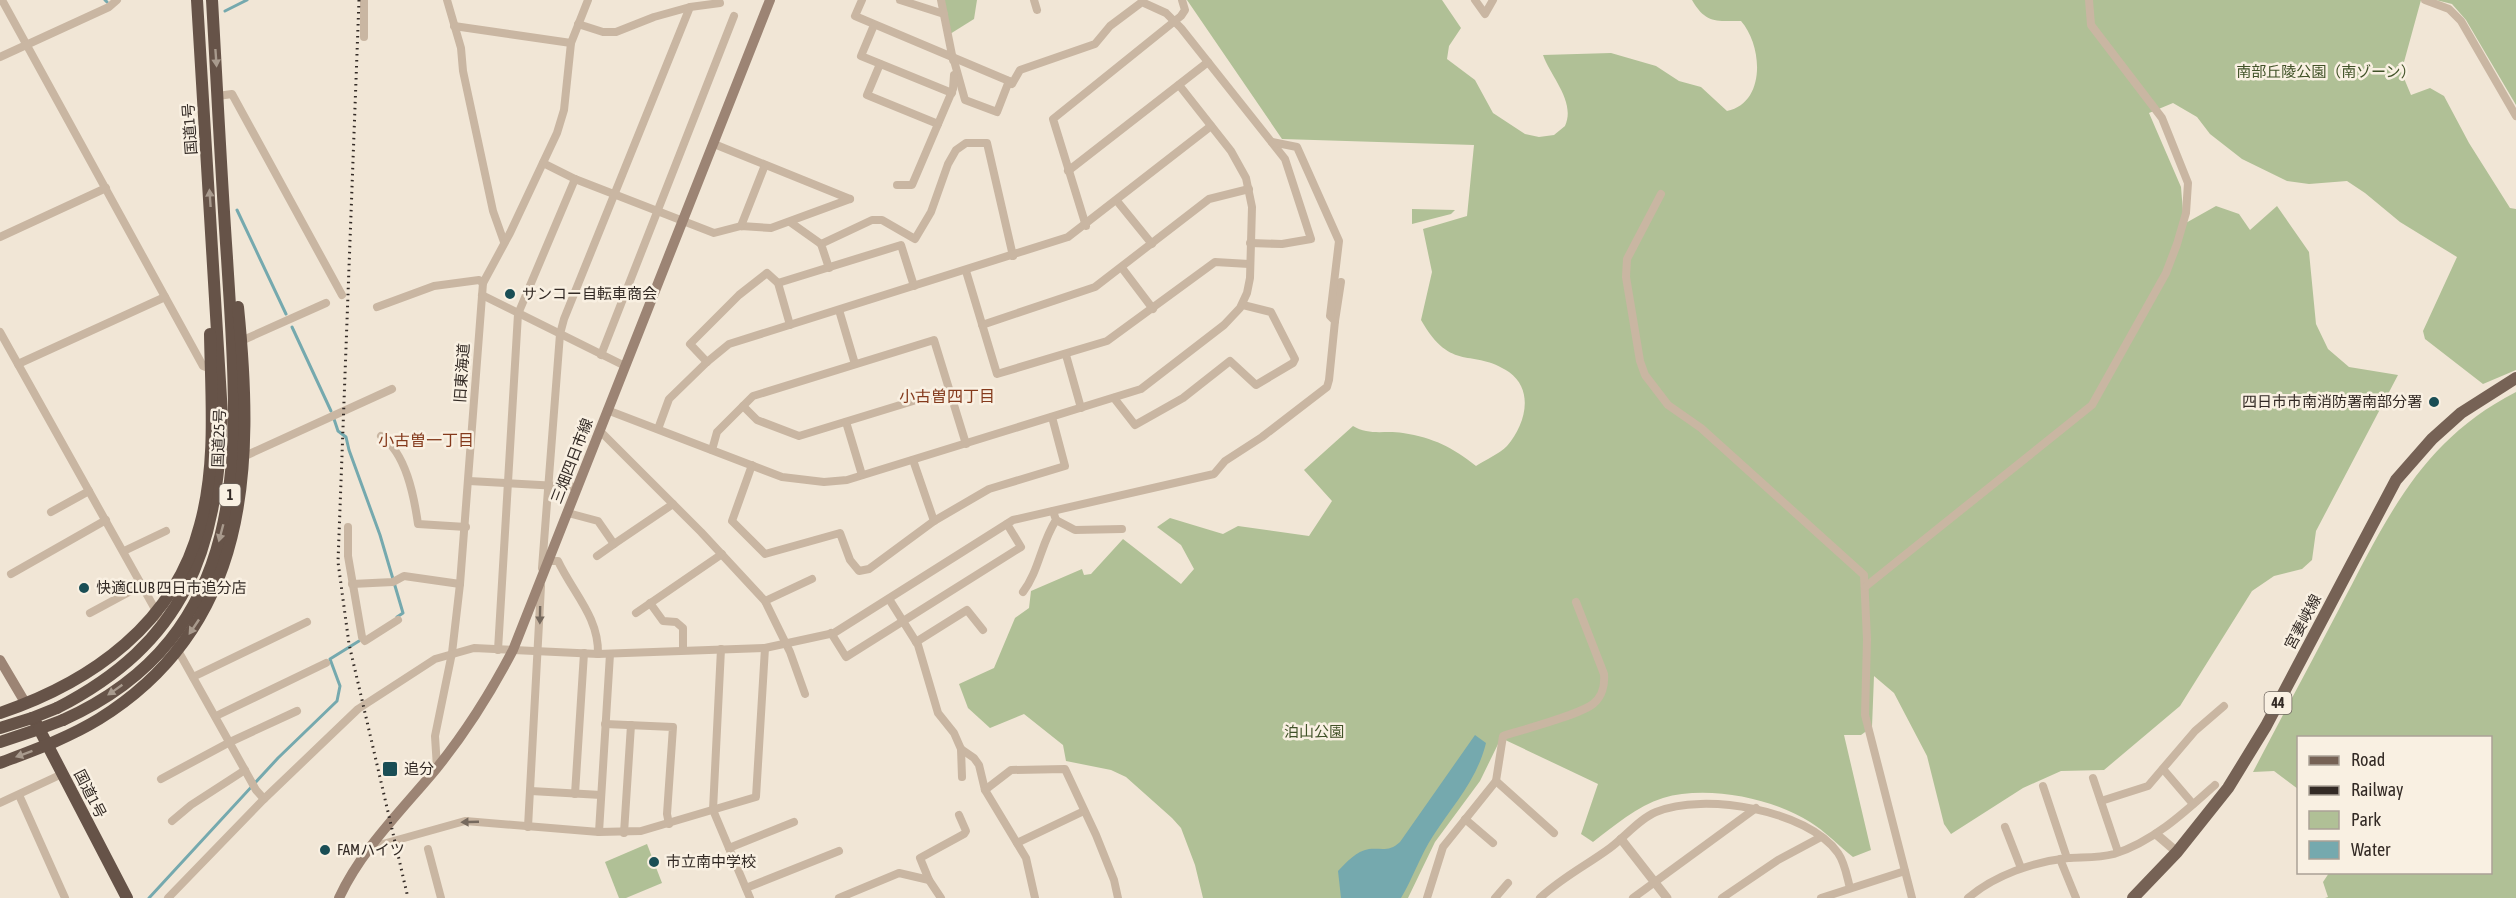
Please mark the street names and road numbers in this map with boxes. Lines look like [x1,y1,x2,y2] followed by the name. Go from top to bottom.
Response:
[179,102,200,156] street label: 国道1号
[451,342,472,403] street label: 旧東海道
[209,408,228,468] street label: 国道25号
[547,416,596,506] street label: 三畑四日市線
[220,484,240,506] road number: 1
[2281,591,2324,652] street label: 宮妻峡線
[2264,692,2292,714] road number: 44
[71,767,110,821] street label: 国道1号

